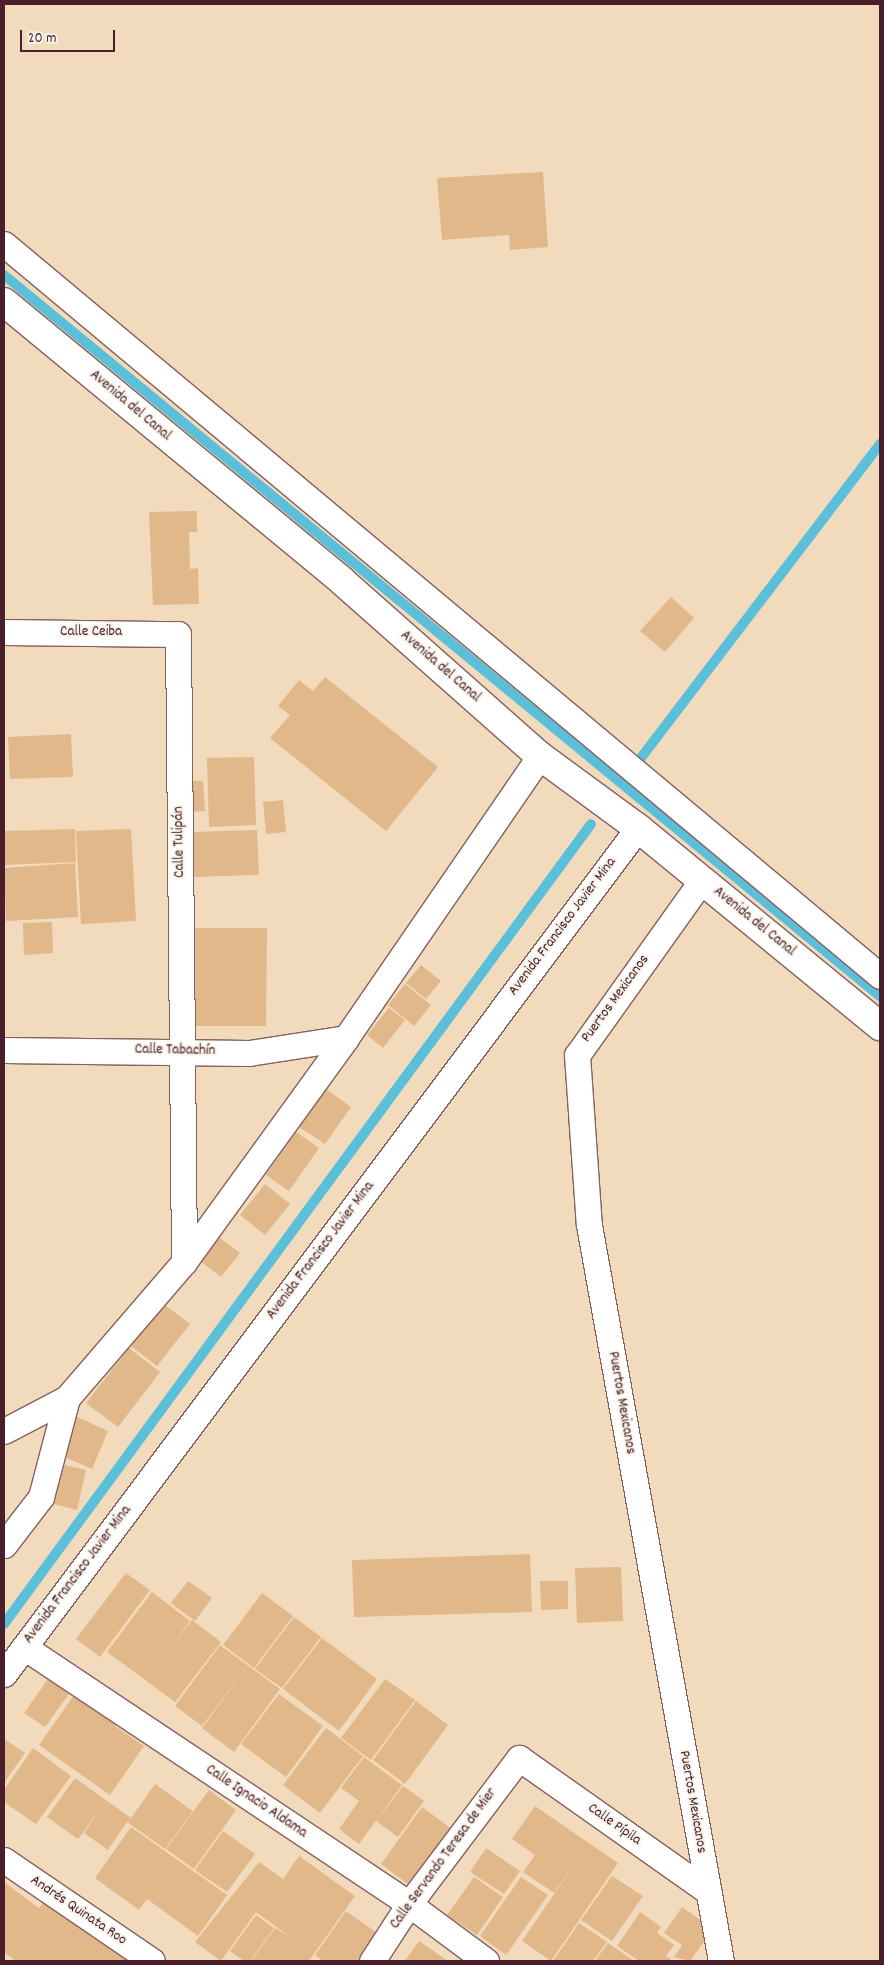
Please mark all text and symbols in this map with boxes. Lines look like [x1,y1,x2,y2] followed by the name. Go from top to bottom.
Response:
[22,20,118,52] scale bar
[28,28,56,50] text: 20 m
[86,367,174,445] street label: Avenida del Canal
[60,624,122,642] street label: Calle Ceiba
[396,627,484,707] street label: Avenida del Canal
[170,806,190,878] street label: Calle Tulipán
[505,854,621,1000] street label: Avenida Francisco Javier Mina
[709,883,799,961] street label: Avenida del Canal
[578,952,654,1046] street label: Puertos Mexicanos
[134,1041,216,1061] street label: Calle Tabachín
[263,1178,379,1324] street label: Avenida Francisco Javier Mina
[603,1350,639,1456] street label: Puertos Mexicanos
[20,1502,136,1648] street label: Avenida Francisco Javier Mina
[674,1749,710,1855] street label: Puertos Mexicanos
[202,1761,310,1843] street label: Calle Ignacio Aldama
[387,1785,501,1933] street label: Calle Servando Teresa de Mier
[584,1800,644,1850] street label: Calle Pípila
[26,1872,130,1950] street label: Andrés Quinata Roo

